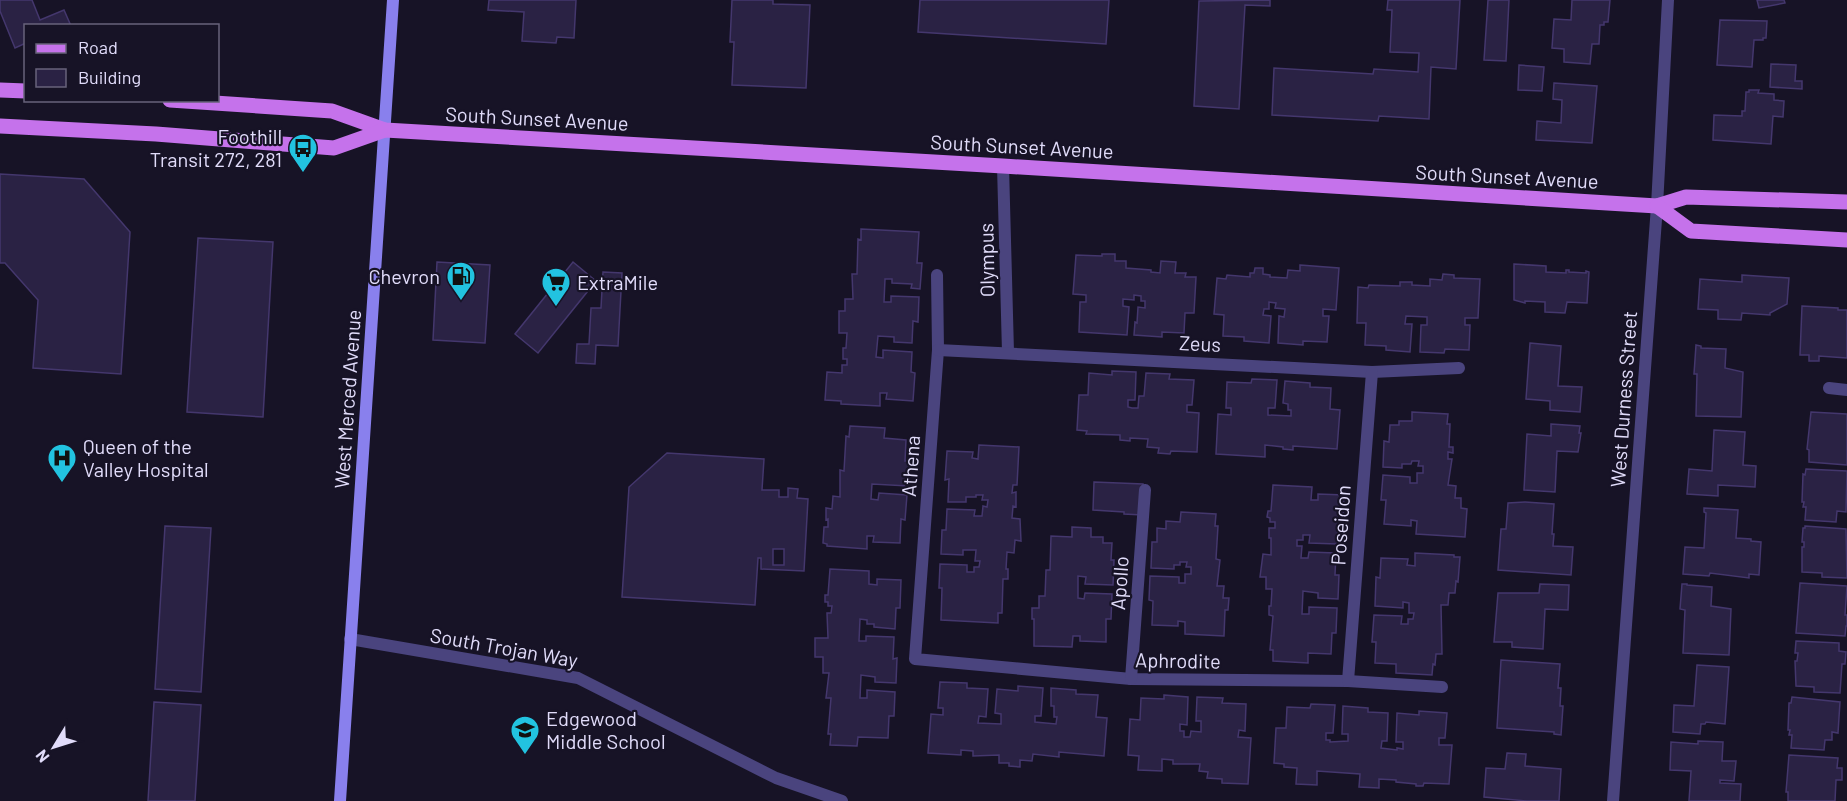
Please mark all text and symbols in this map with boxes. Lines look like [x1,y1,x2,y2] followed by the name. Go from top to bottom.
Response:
[24,24,219,102] legend
[78,36,118,58] text: Road
[78,66,141,88] text: Building
[445,101,629,135] street label: South Sunset Avenue
[150,124,282,171] place label: Foothill Transit 272, 281
[930,129,1114,163] street label: South Sunset Avenue
[287,132,319,174] bus stop icon: Foothill Transit 272, 281
[1415,159,1599,193] street label: South Sunset Avenue
[973,223,999,297] street label: Olympus
[445,260,477,302] fuel station icon: Chevron
[368,264,440,288] place label: Chevron
[540,266,572,308] supermarket icon: ExtraMile
[577,270,658,294] place label: ExtraMile
[329,309,365,489] street label: West Merced Avenue
[1605,310,1641,488] street label: West Durness Street
[1178,330,1222,356] street label: Zeus
[83,434,209,481] place label: Queen of the Valley Hospital
[896,434,924,498] street label: Athena
[46,442,78,484] hospital icon: Queen of the Valley Hospital
[1325,484,1355,566] street label: Poseidon
[1105,555,1133,611] street label: Apollo
[428,622,580,672] street label: South Trojan Way
[1135,647,1221,673] street label: Aphrodite
[546,706,666,753] place label: Edgewood Middle School
[509,714,541,756] school or university icon: Edgewood Middle School
[24,717,84,777] north arrow
[31,747,53,767] text: N

